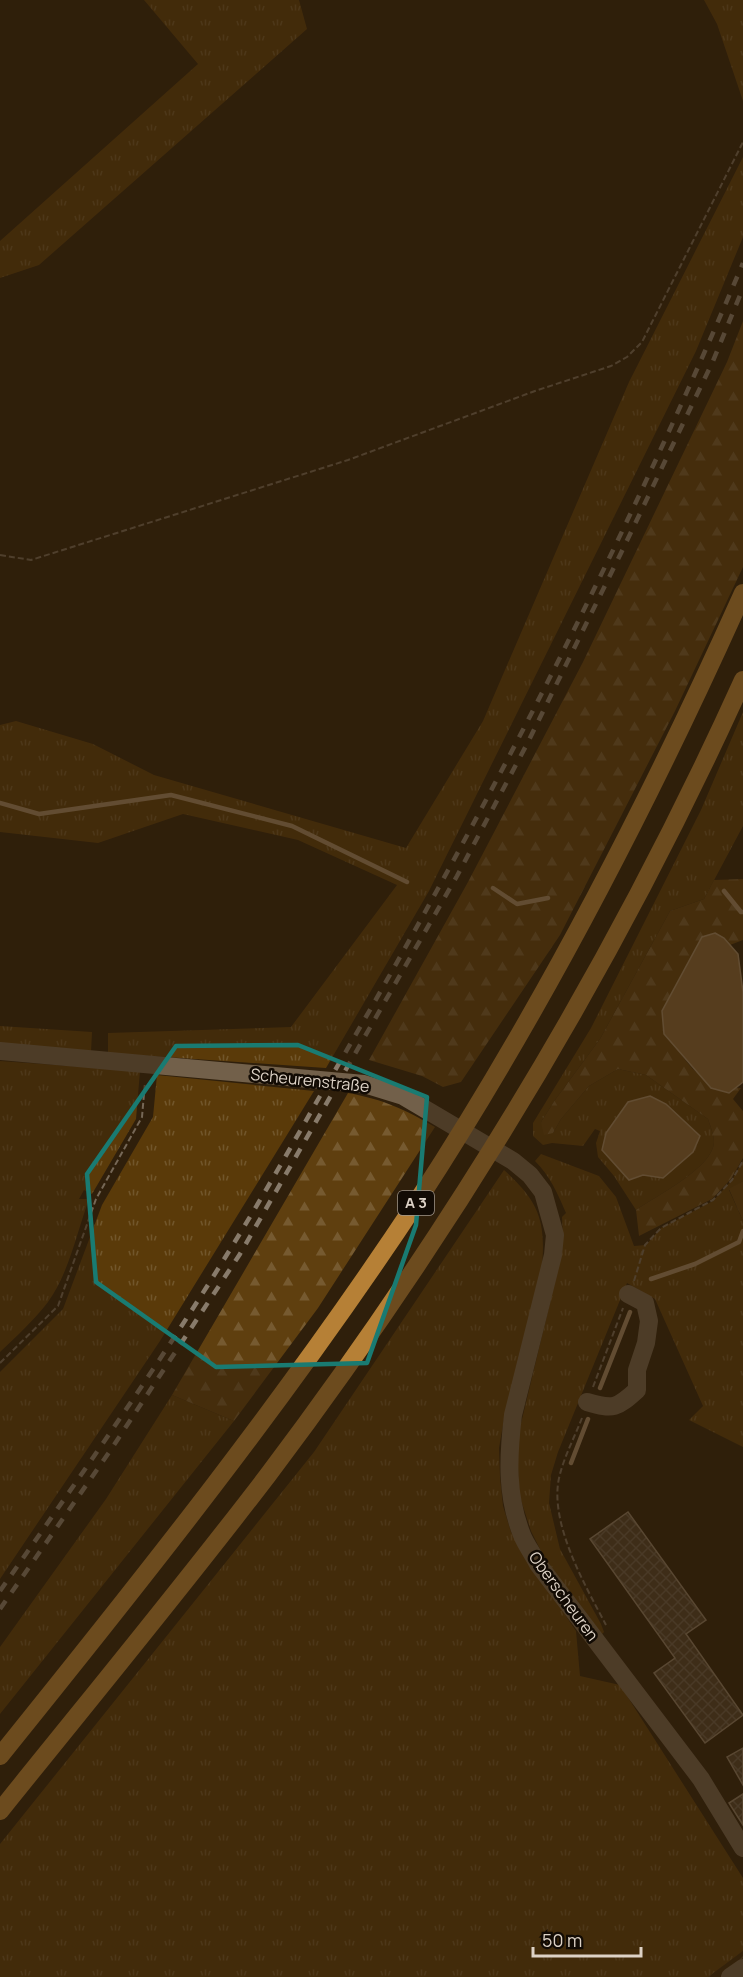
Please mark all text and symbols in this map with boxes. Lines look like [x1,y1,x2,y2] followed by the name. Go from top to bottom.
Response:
[249,1063,371,1097] street label: Scheurenstraße
[398,1191,434,1215] road number: A 3
[524,1547,604,1645] street label: Oberscheuren
[533,1920,641,1958] scale bar
[542,1928,582,1952] text: 50 m

